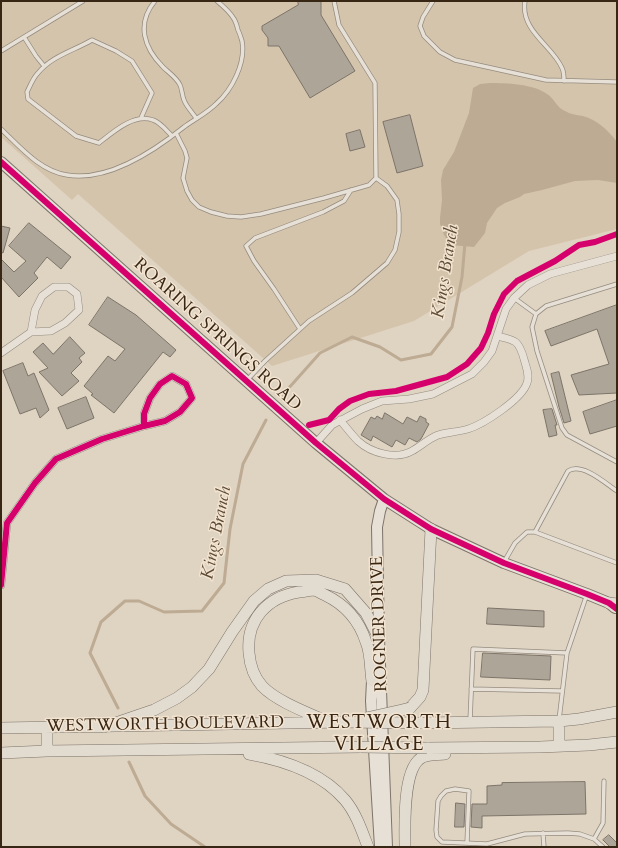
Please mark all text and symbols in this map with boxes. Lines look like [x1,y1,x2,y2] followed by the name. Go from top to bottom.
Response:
[428,224,464,320] water label: Kings Branch
[129,254,305,416] street label: ROARING SPRINGS ROAD
[197,485,237,581] water label: Kings Branch
[367,556,393,692] street label: ROGNER DRIVE
[46,713,284,737] street label: WESTWORTH BOULEVARD
[306,713,452,757] district label: WESTWORTH VILLAGE

